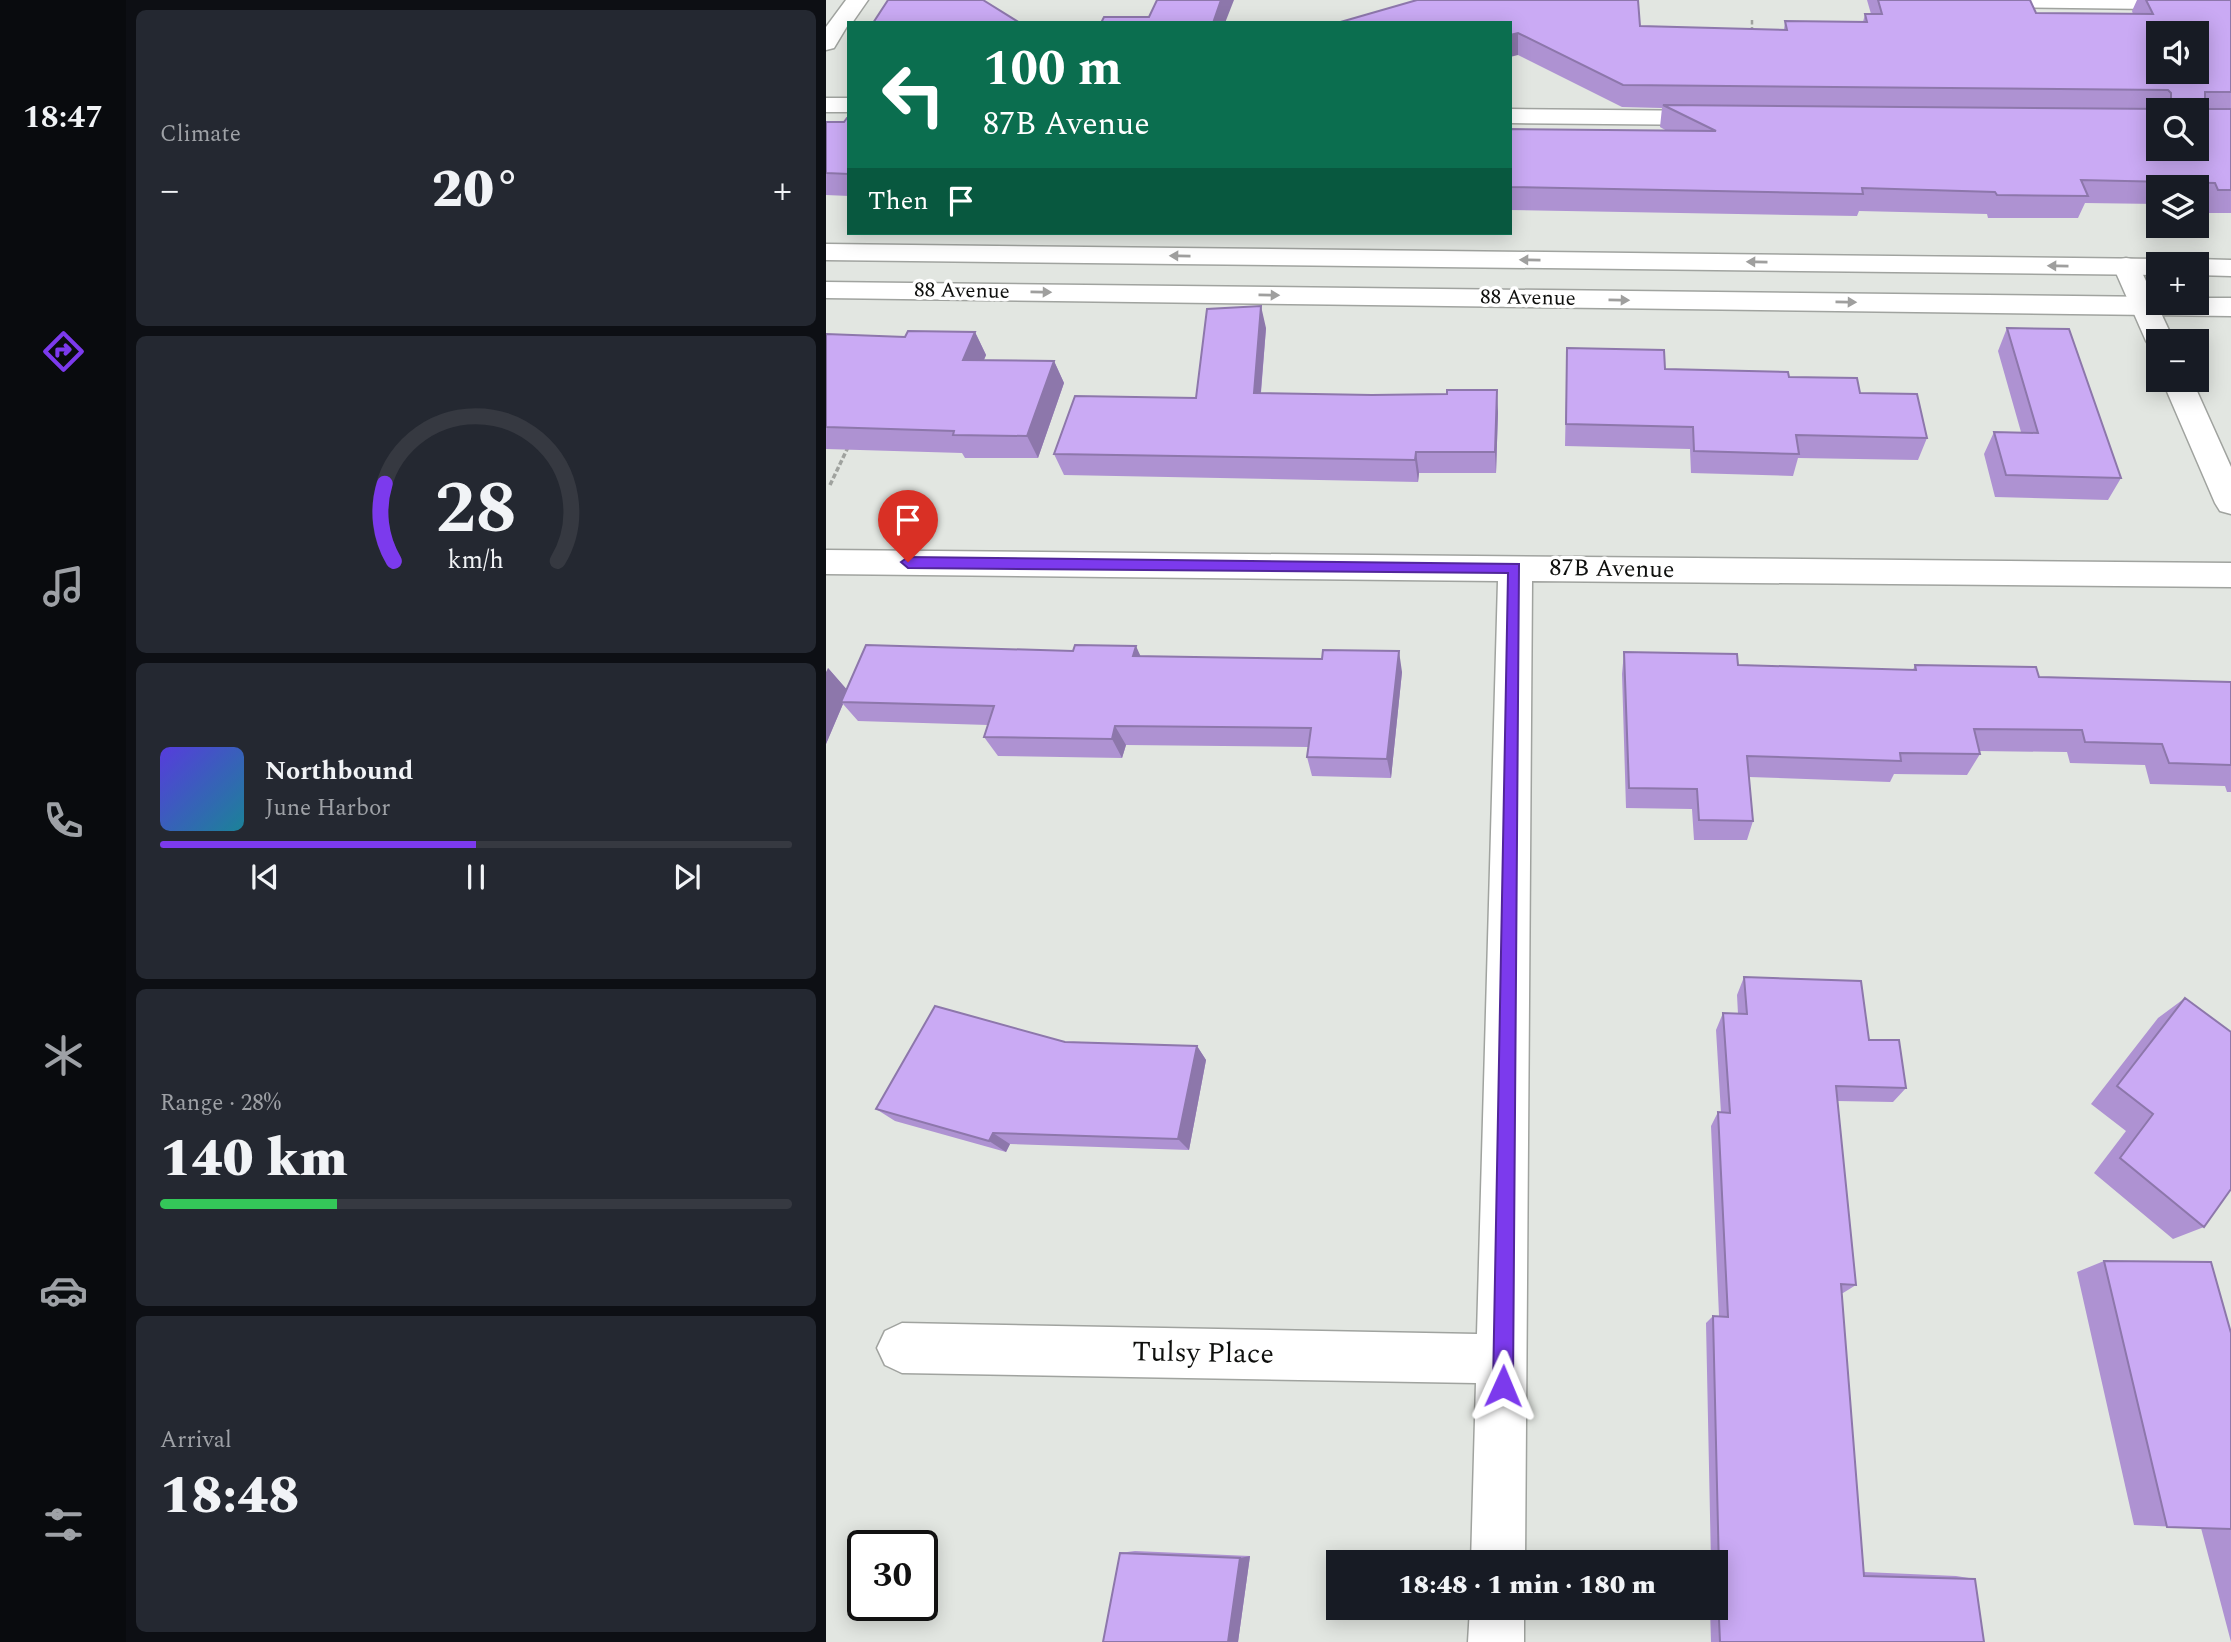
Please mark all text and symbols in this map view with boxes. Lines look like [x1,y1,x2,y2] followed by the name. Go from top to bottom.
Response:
[2146,21,2209,392] map controls
[2146,21,2209,84] button: sound
[983,32,1122,107] text: 100 m
[868,49,959,140] icon: left
[23,93,103,142] text: 18:47
[2146,98,2209,161] button: search
[983,100,1150,149] text: 87B Avenue
[160,117,241,152] text: Climate
[432,151,520,230] text: 20°
[160,162,179,220] text: −
[773,162,792,220] text: +
[2146,175,2209,238] button: layers
[868,181,928,221] text: Then
[942,182,980,220] icon: arrive
[1168,250,1190,262] one-way arrow
[2146,252,2209,315] button: +
[1518,254,1540,265] one-way arrow
[1746,256,1768,268] one-way arrow
[2047,260,2069,271] one-way arrow
[914,274,1010,308] street label: 88 Avenue
[1480,281,1576,315] street label: 88 Avenue
[1030,286,1052,298] one-way arrow
[1258,289,1280,301] one-way arrow
[1608,294,1630,305] one-way arrow
[1835,297,1857,308] one-way arrow
[39,327,88,376] icon: directions
[2146,329,2209,392] button: −
[435,454,517,565] text: 28
[878,490,938,562] pin
[889,501,927,539] icon: arrive
[448,541,504,579] text: km/h
[1549,550,1675,588] street label: 87B Avenue
[39,562,88,611] icon: music
[265,751,413,791] text: Northbound
[265,791,390,826] text: June Harbor
[39,796,88,845] icon: phone
[246,858,284,896] icon: previous
[457,858,495,896] icon: pause
[668,858,706,896] icon: next
[39,1031,88,1080] icon: climate
[160,1086,281,1121] text: Range · 28%
[160,1120,348,1199] text: 140 km
[39,1266,88,1315] icon: car
[1132,1330,1274,1376] street label: Tulsy Place
[1466,1349,1540,1423] position arrow
[160,1423,232,1458] text: Arrival
[160,1457,299,1536] text: 18:48
[39,1500,88,1549] icon: filters
[847,1530,938,1621] speed limit sign: 30
[1398,1565,1656,1605] text: 18:48 · 1 min · 180 m

